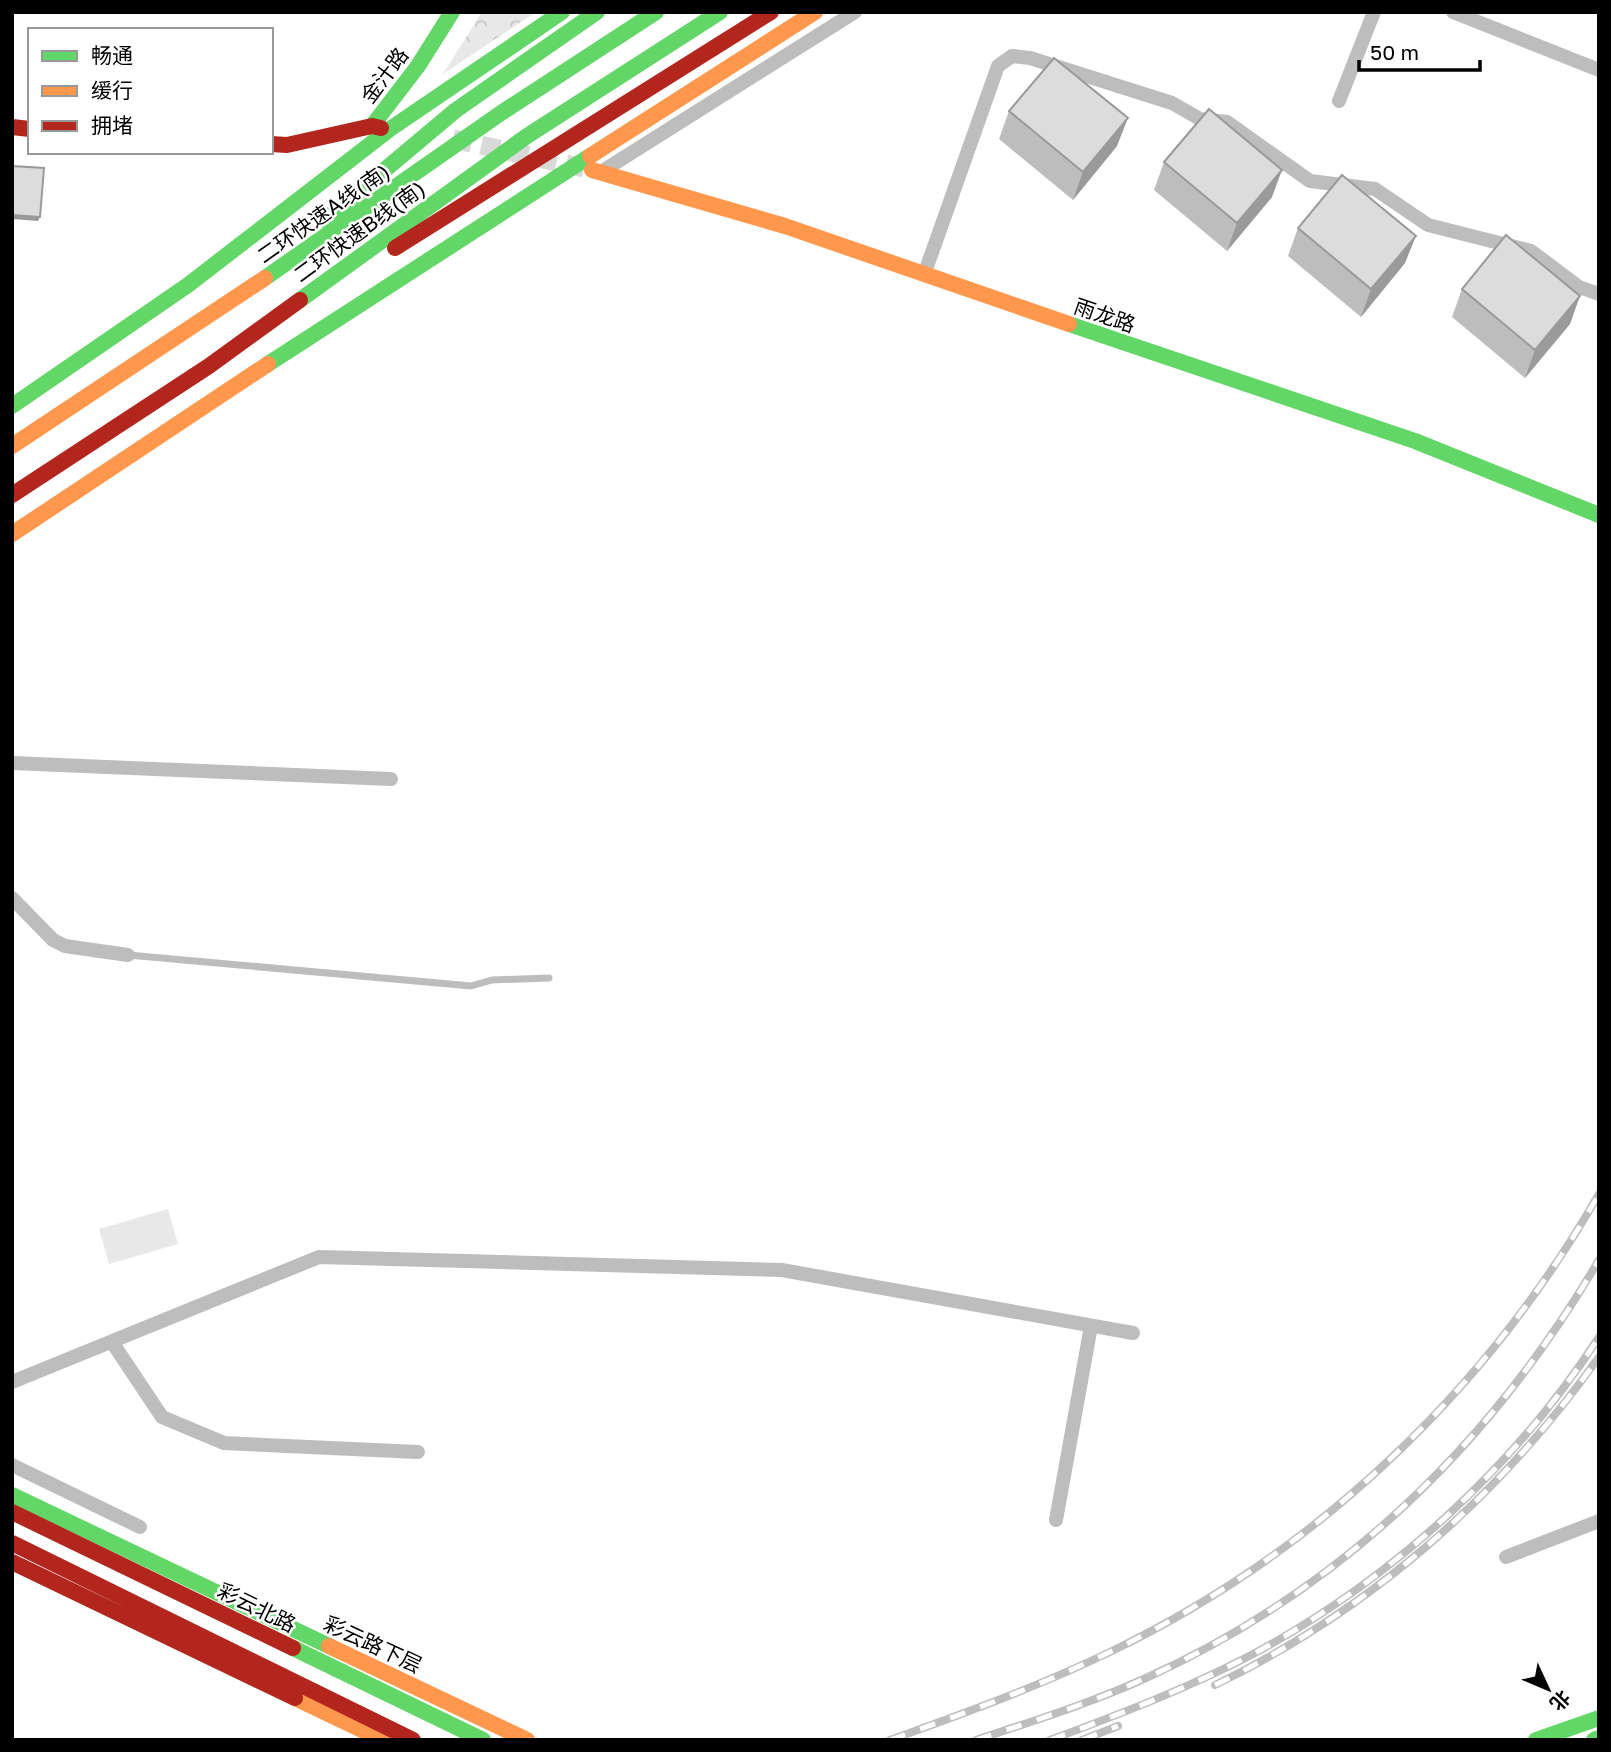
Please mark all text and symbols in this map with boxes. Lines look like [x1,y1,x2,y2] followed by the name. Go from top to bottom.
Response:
[28,28,273,154] legend
[1359,28,1480,72] scale bar
[1370,39,1419,65] text: 50 m
[91,42,133,68] text: 畅通
[355,42,413,108] street label: 金汁路
[91,77,133,103] text: 缓行
[91,112,133,138] text: 拥堵
[252,158,394,268] street label: 二环快速A线(南)
[288,175,430,287] street label: 二环快速B线(南)
[1071,292,1139,338] street label: 雨龙路
[214,1577,300,1637] street label: 彩云北路
[320,1610,426,1678] street label: 彩云路下层
[1513,1654,1583,1724] north arrow
[1546,1686,1575,1716] text: 北

